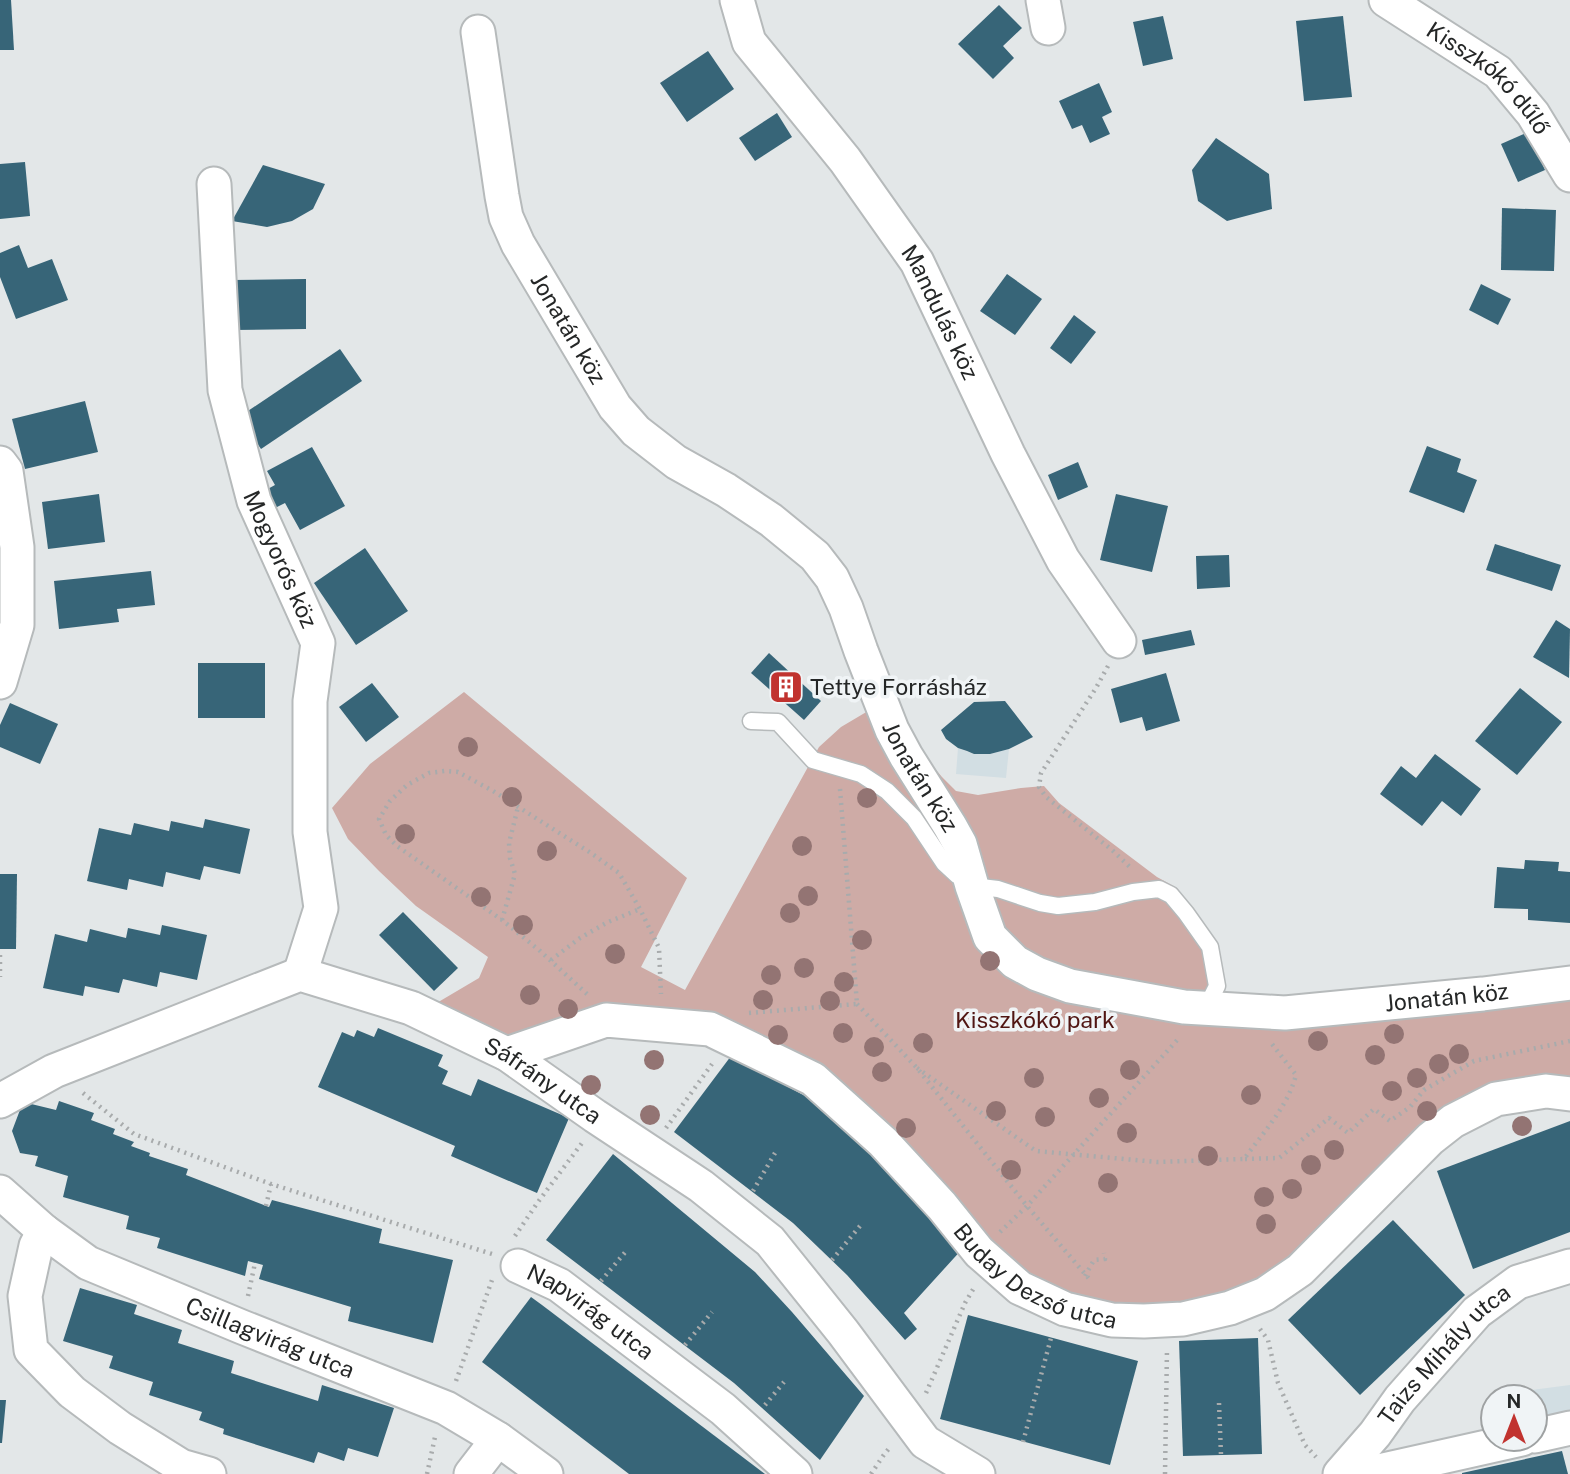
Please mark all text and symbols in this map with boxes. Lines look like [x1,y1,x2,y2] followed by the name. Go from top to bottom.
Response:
[1422,16,1556,139] street label: Kisszkókó dűlő
[896,239,985,384] street label: Mandulás köz
[525,268,612,388] street label: Jonatán köz
[238,486,323,632] street label: Mogyorós köz
[767,668,805,706] building icon: Tettye Forrásház
[810,673,987,700] place label: Tettye Forrásház
[877,718,964,837] street label: Jonatán köz
[1384,977,1510,1016] street label: Jonatán köz
[955,1006,1115,1033] park label: Kisszkókó park
[480,1031,607,1129] street label: Sáfrány utca
[948,1218,1120,1334] street label: Buday Dezső utca
[523,1258,660,1365] street label: Napvirág utca
[1372,1278,1515,1430] street label: Taizs Mihály utca
[182,1291,359,1383] street label: Csillagvirág utca
[1479,1383,1549,1453] north arrow
[1507,1390,1521,1412] text: N

